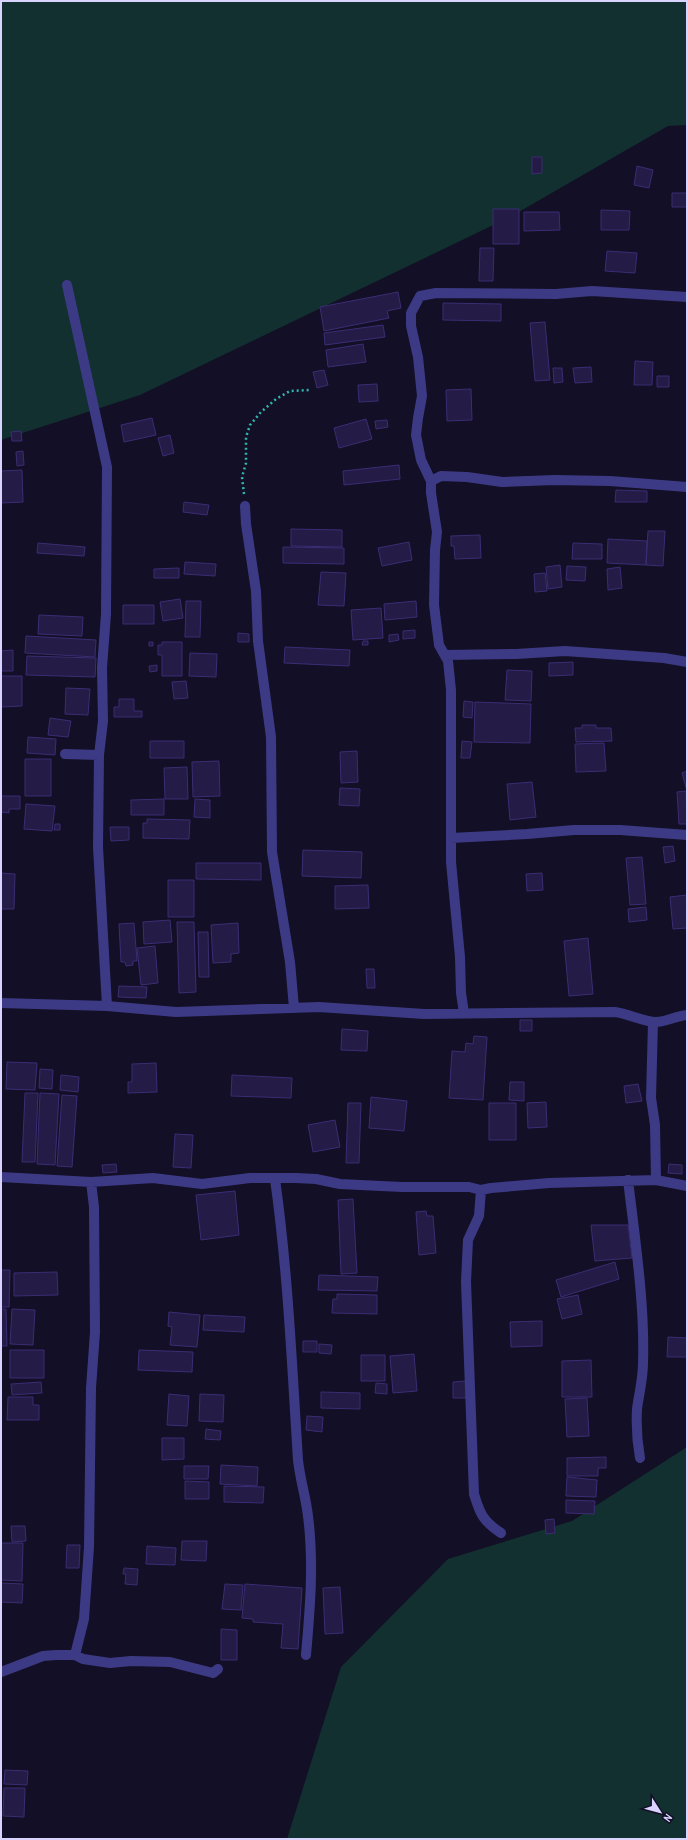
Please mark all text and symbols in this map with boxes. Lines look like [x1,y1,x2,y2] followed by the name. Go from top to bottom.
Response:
[640,1792,680,1832] north arrow
[661,1811,676,1825] text: N

